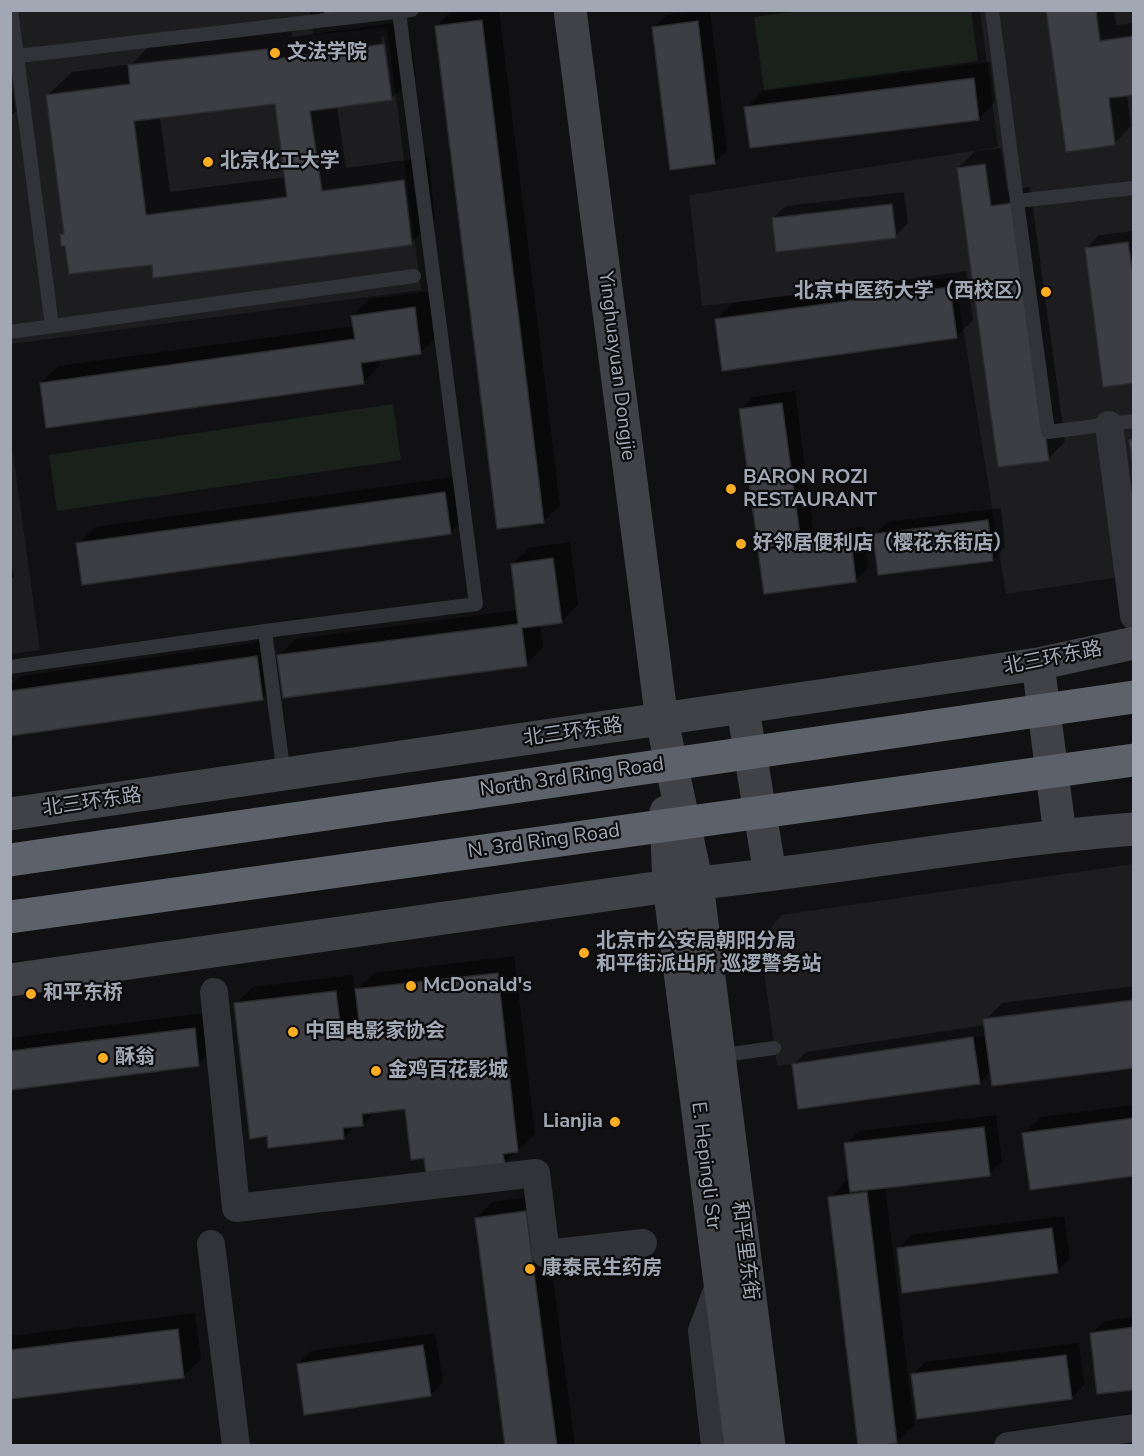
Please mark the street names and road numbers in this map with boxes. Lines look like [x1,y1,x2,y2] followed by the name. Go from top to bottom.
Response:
[592,270,640,462] street label: Yinghuayuan Dongjie
[1002,638,1104,680] street label: 北三环东路
[522,714,624,752] street label: 北三环东路
[478,753,666,803] street label: North 3rd Ring Road
[41,784,143,822] street label: 北三环东路
[467,819,621,865] street label: N. 3rd Ring Road
[685,1101,725,1231] street label: E. Hepingli Str
[726,1200,762,1302] street label: 和平里东街

